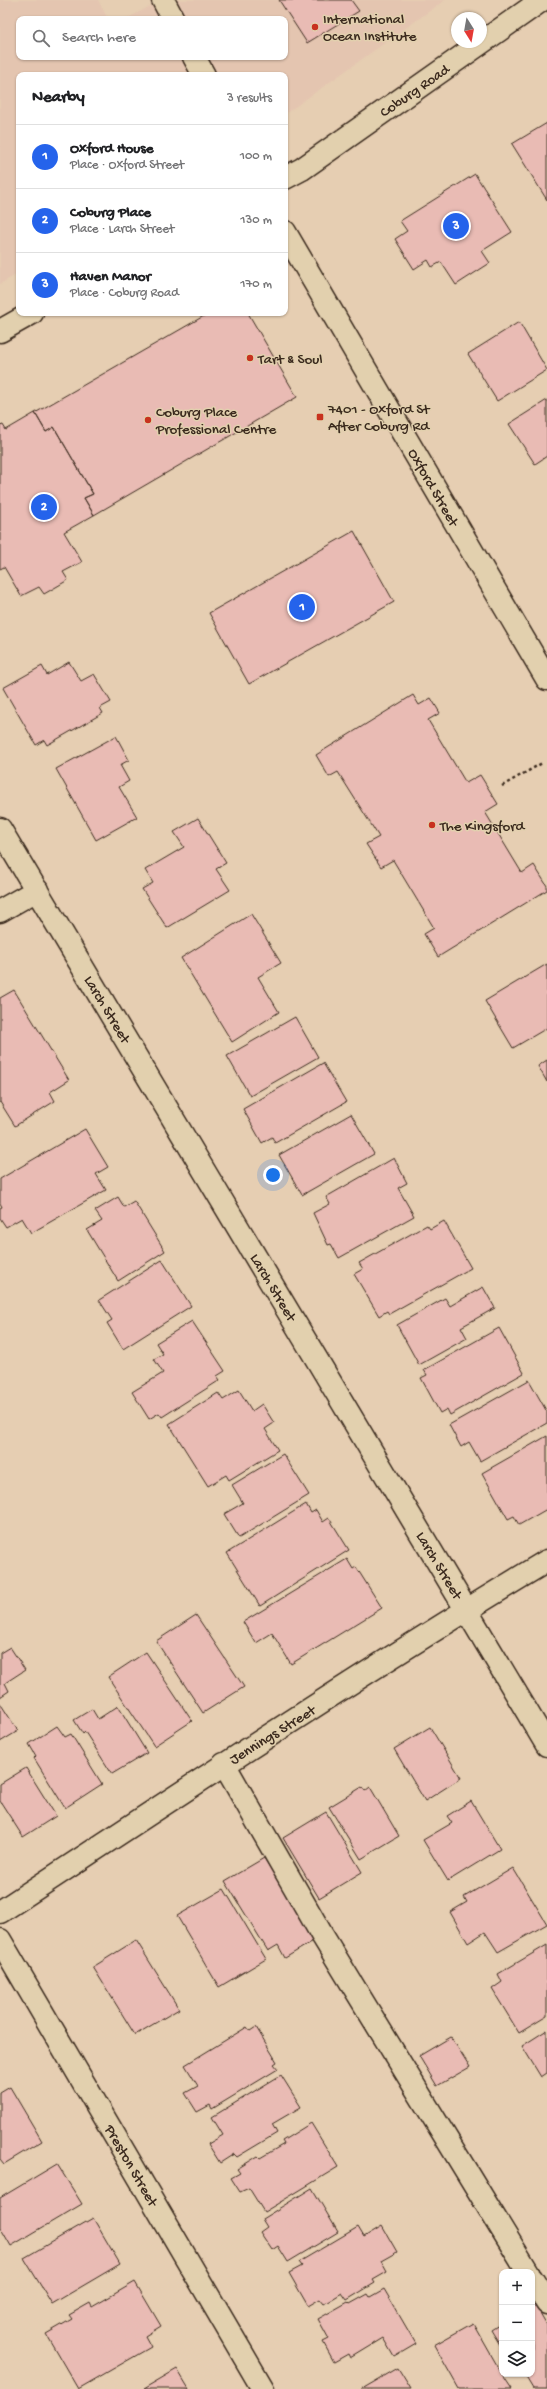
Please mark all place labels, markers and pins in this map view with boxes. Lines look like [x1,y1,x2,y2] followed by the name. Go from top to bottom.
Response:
[323,11,417,46] place label: International Ocean Institute
[310,22,320,32] marker: International Ocean Institute
[443,211,469,241] pin: 3
[257,351,323,369] place label: Tart & Soul
[245,353,255,363] marker: Tart & Soul
[327,401,431,436] place label: 7401 - Oxford St After Coburg Rd
[155,404,277,439] place label: Coburg Place Professional Centre
[315,412,325,422] marker: 7401 - Oxford St After Coburg Rd
[143,415,153,425] marker: Coburg Place Professional Centre
[31,492,57,522] pin: 2
[289,592,315,622] pin: 1
[439,818,526,836] place label: The Kingsford
[427,820,437,830] marker: The Kingsford

